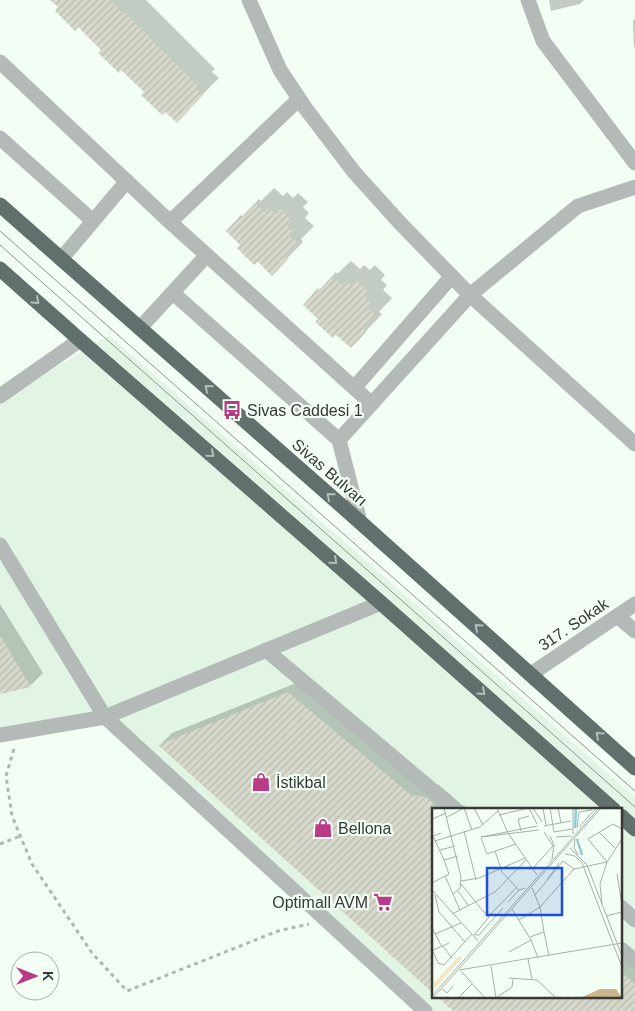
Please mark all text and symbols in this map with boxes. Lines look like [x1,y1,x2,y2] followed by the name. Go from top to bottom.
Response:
[31,295,40,304] one-way arrow
[205,385,214,394] one-way arrow
[221,399,243,421] bus stop icon: Sivas Caddesi 1
[247,402,363,419] place label: Sivas Caddesi 1
[289,435,370,509] street label: Sivas Bulvarı
[206,449,215,458] one-way arrow
[327,493,336,501] one-way arrow
[328,556,337,565] one-way arrow
[535,594,612,654] street label: 317. Sokak
[474,623,483,632] one-way arrow
[476,686,485,695] one-way arrow
[595,732,604,741] one-way arrow
[250,771,272,793] shop icon: İstikbal
[276,773,326,791] place label: İstikbal
[432,808,622,998] inset map
[312,817,334,839] shop icon: Bellona
[338,820,391,837] place label: Bellona
[372,891,394,913] supermarket icon: Optimall AVM
[272,894,368,911] place label: Optimall AVM
[10,951,60,1001] north arrow
[40,971,56,981] text: K

